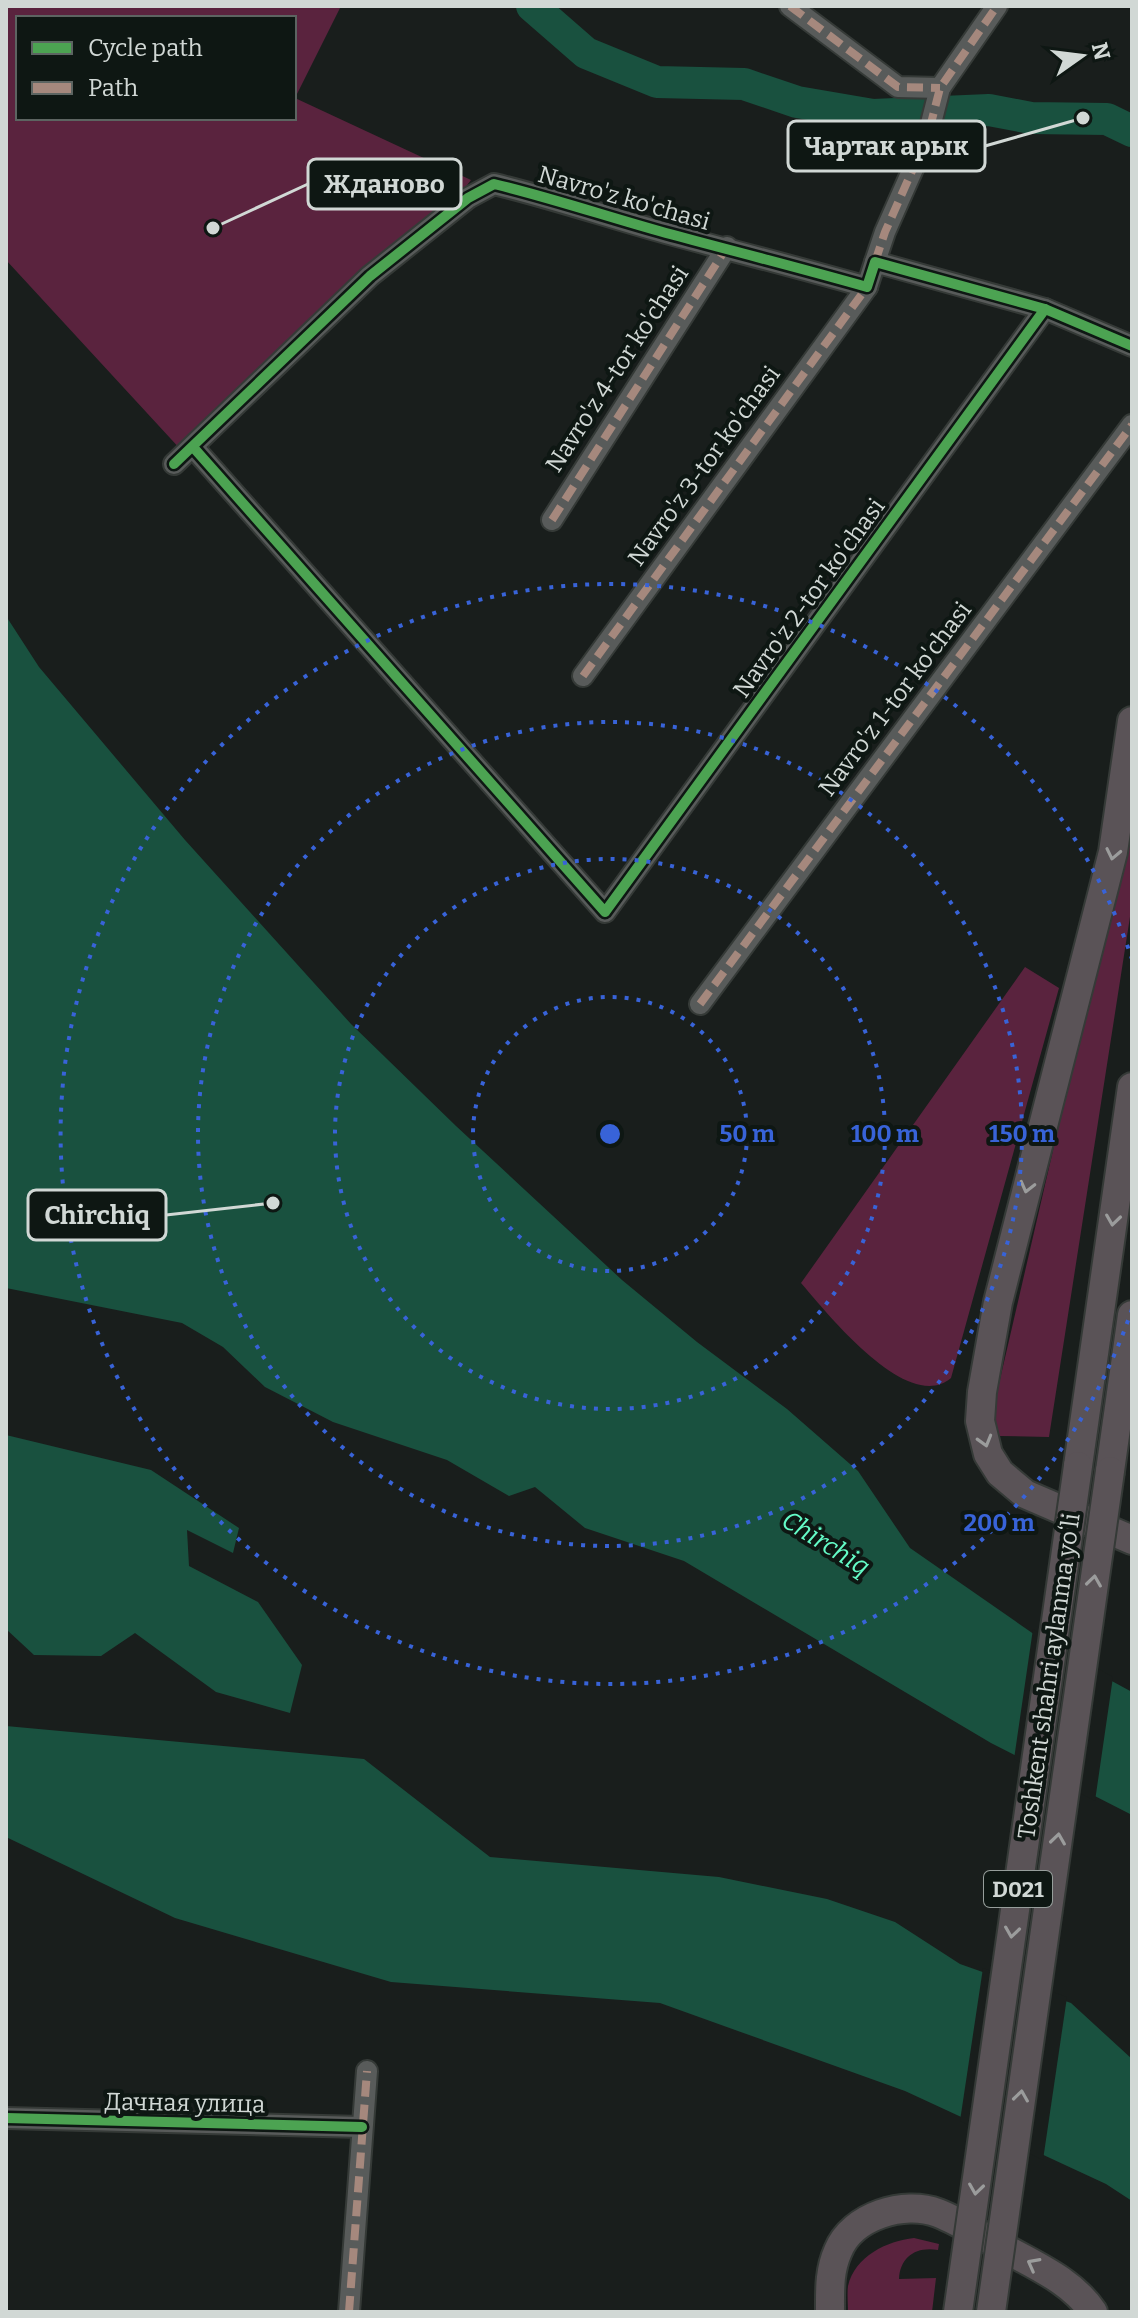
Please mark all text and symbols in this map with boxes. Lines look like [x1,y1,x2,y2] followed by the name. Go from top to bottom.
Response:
[16,16,296,120] legend
[1042,16,1122,96] north arrow
[88,34,203,62] text: Cycle path
[1086,40,1116,63] text: N
[88,74,138,102] text: Path
[788,121,985,171] callout: Чартак арык
[803,131,969,162] text: Чартак арык
[308,159,461,209] callout: Жданово
[535,160,713,236] street label: Navro'z ko'chasi
[323,169,445,200] text: Жданово
[540,261,694,477] street label: Navro'z 4-tor ko'chasi
[622,361,786,571] street label: Navro'z 3-tor ko'chasi
[727,493,891,703] street label: Navro'z 2-tor ko'chasi
[813,596,977,802] street label: Navro'z 1-tor ko'chasi
[1105,847,1122,860] one-way arrow
[596,1120,624,1148] centre of rings
[719,1120,775,1148] text: 50 m
[851,1120,919,1148] text: 100 m
[989,1120,1055,1148] text: 150 m
[1019,1179,1036,1193] one-way arrow
[28,1190,166,1240] callout: Chirchiq
[44,1200,151,1231] text: Chirchiq
[1105,1213,1122,1227] one-way arrow
[976,1434,992,1448] one-way arrow
[776,1504,875,1582] water label: Chirchiq
[963,1509,1035,1537] text: 200 m
[1012,1511,1086,1841] street label: Toshkent shahri aylanma yoʻli
[1085,1574,1102,1588] one-way arrow
[1049,1832,1066,1846] one-way arrow
[984,1871,1052,1907] road number: D021
[1004,1925,1021,1938] one-way arrow
[104,2088,266,2118] street label: Дачная улица
[1012,2089,1029,2103] one-way arrow
[968,2182,985,2196] one-way arrow
[1026,2259,1041,2274] one-way arrow

